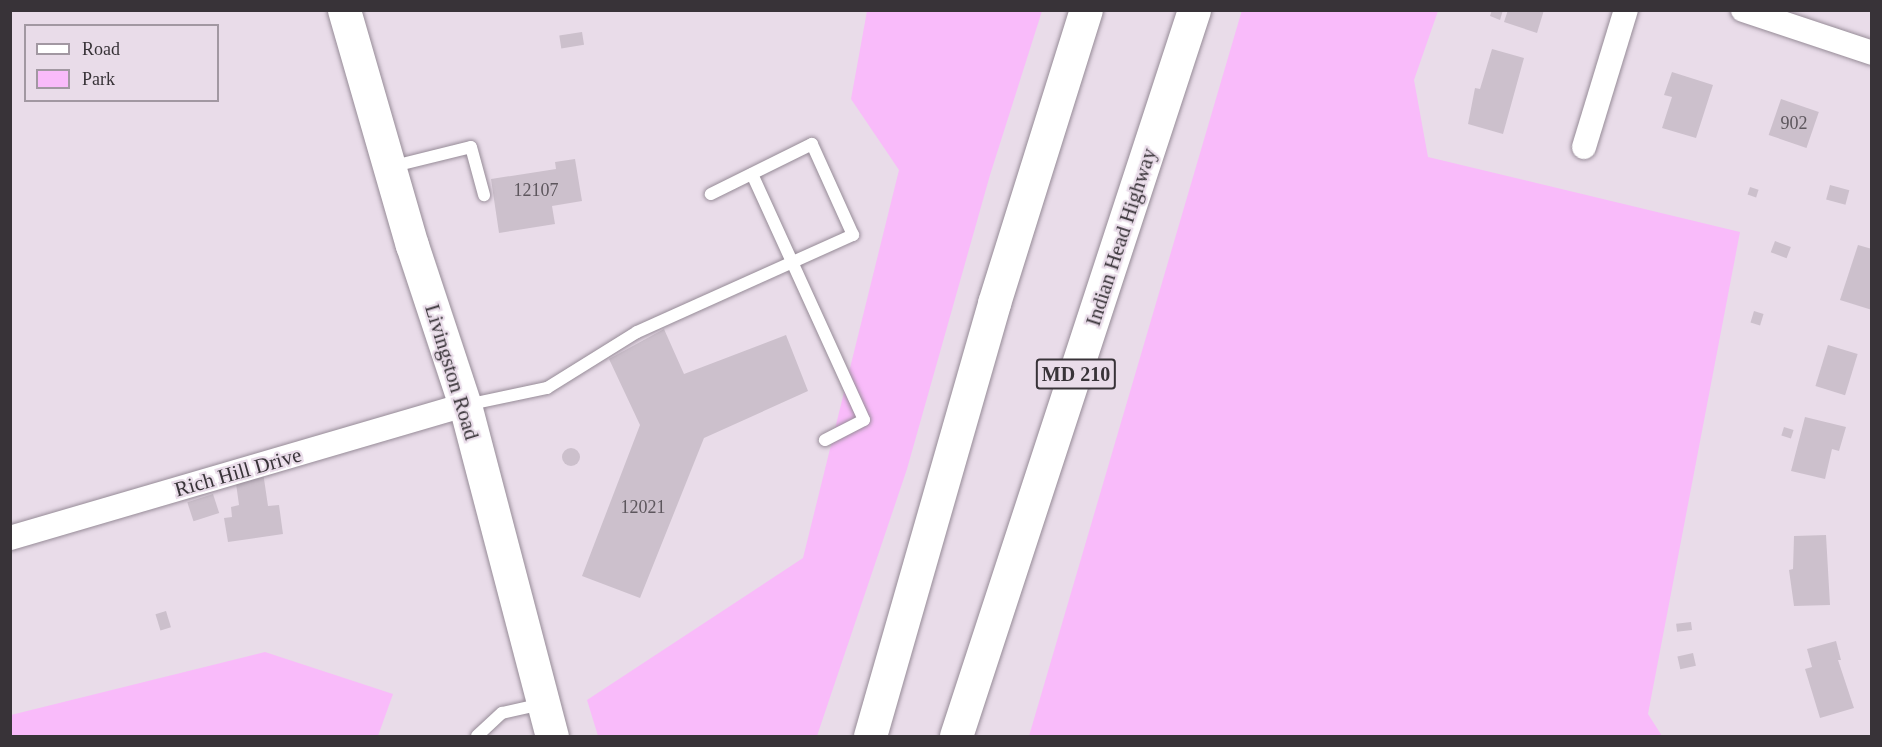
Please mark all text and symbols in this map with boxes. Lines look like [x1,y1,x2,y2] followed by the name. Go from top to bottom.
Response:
[24,24,219,102] legend
[82,39,120,59] text: Road
[82,69,115,89] text: Park
[1780,112,1808,134] house number: 902
[1080,145,1162,329] street label: Indian Head Highway
[514,179,558,201] house number: 12107
[419,301,485,443] street label: Livingston Road
[1036,357,1116,391] road number: MD 210
[172,442,304,502] street label: Rich Hill Drive
[620,496,666,518] house number: 12021

